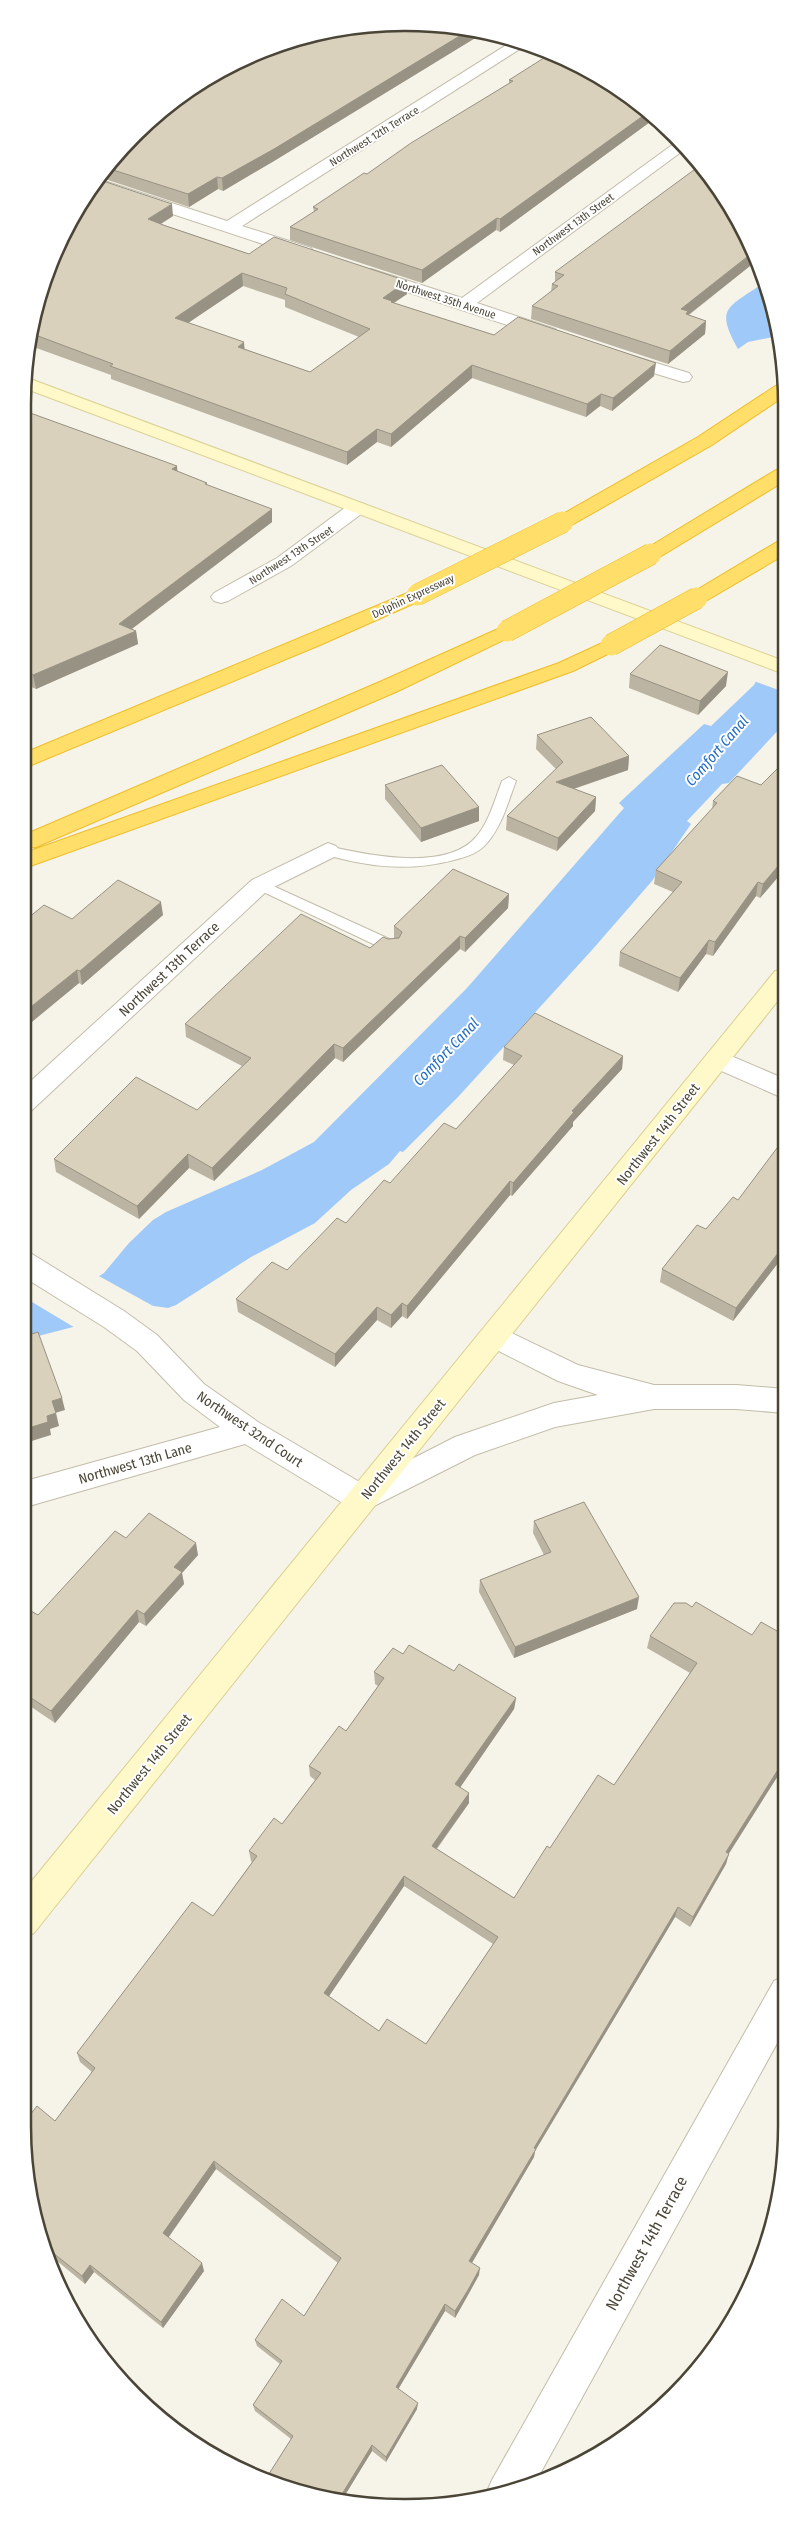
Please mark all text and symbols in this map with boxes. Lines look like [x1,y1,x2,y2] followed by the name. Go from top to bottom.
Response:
[327,104,421,169] street label: Northwest 12th Terrace
[530,190,617,258] street label: Northwest 13th Street
[394,277,497,322] street label: Northwest 35th Avenue
[247,523,336,587] street label: Northwest 13th Street
[370,572,456,621] street label: Dolphin Expressway
[682,712,752,790] water label: Comfort Canal
[116,918,223,1020] street label: Northwest 13th Terrace
[409,1014,483,1090] water label: Comfort Canal
[613,1080,704,1189] street label: Northwest 14th Street
[193,1388,306,1471] street label: Northwest 32nd Court
[358,1395,449,1503] street label: Northwest 14th Street
[77,1439,194,1488] street label: Northwest 13th Lane
[104,1710,195,1818] street label: Northwest 14th Street
[602,2173,691,2314] street label: Northwest 14th Terrace

